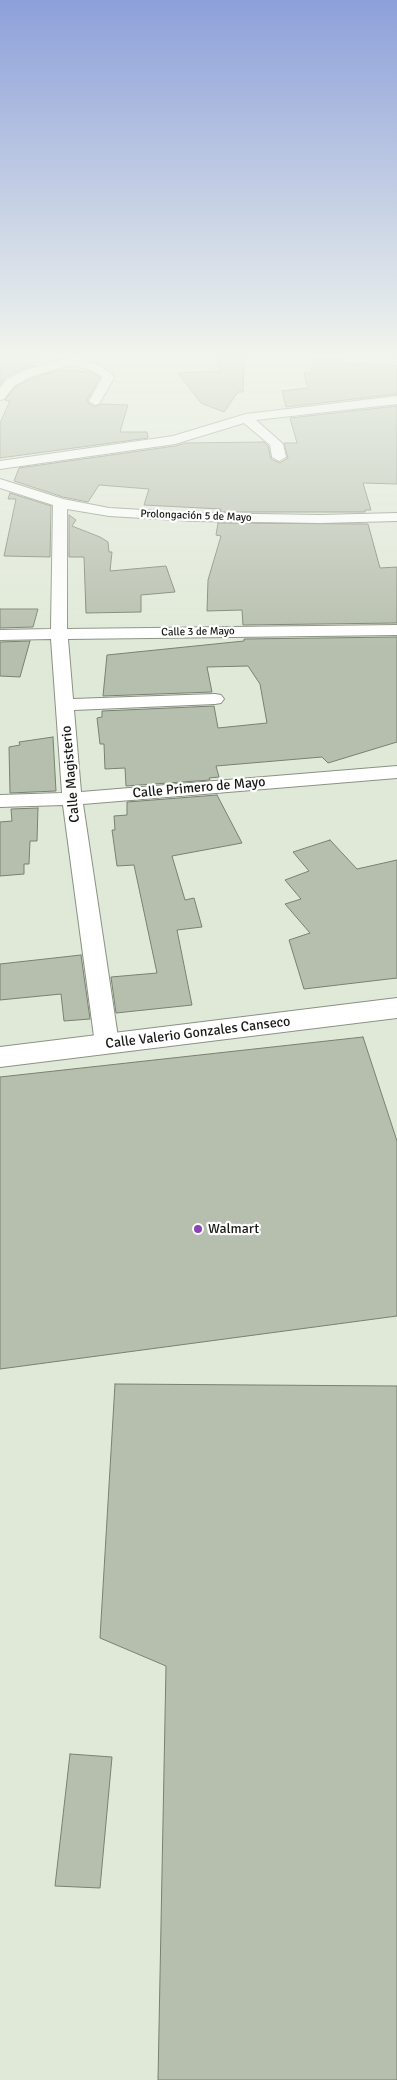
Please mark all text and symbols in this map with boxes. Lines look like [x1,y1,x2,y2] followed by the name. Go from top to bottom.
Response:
[140,507,252,525] street label: Prolongación 5 de Mayo
[161,625,235,639] street label: Calle 3 de Mayo
[58,725,84,823] street label: Calle Magisterio
[132,774,266,802] street label: Calle Primero de Mayo
[105,1013,291,1053] street label: Calle Valerio Gonzales Canseco
[208,1221,259,1237] place label: Walmart
[192,1223,204,1235] marker: Walmart

